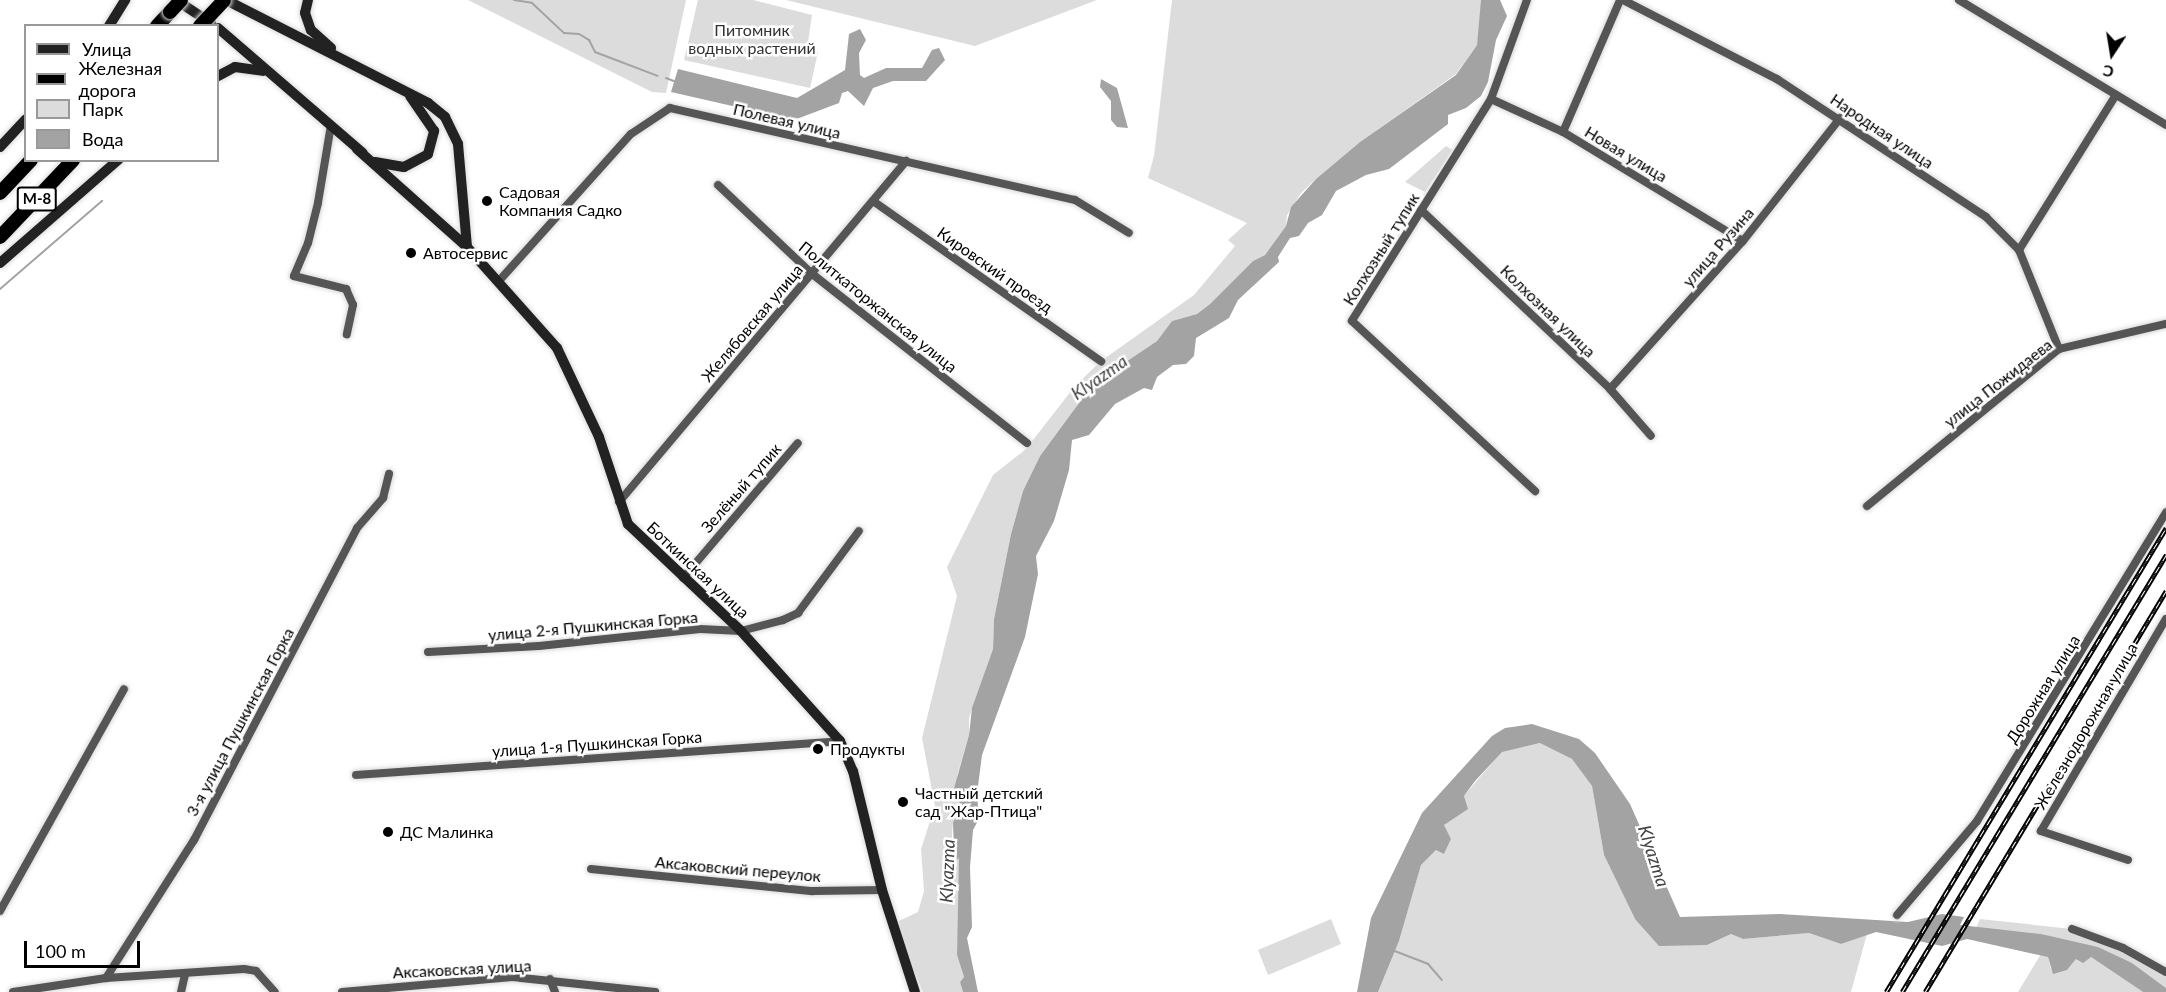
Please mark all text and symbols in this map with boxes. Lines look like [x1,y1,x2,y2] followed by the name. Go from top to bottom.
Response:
[688,20,816,58] park label: Питомник водных растений
[24,24,219,162] legend
[2082,24,2142,84] north arrow
[82,38,132,60] text: Улица
[78,57,162,101] text: Железная дорога
[2101,62,2115,82] text: С
[1827,89,1937,173] street label: Народная улица
[82,98,123,120] text: Парк
[731,99,843,143] street label: Полевая улица
[1581,122,1671,186] street label: Новая улица
[82,128,123,150] text: Вода
[499,182,622,220] place label: Садовая Компания Садко
[16,187,58,211] road number: М-8
[1339,189,1423,309] street label: Колхозный тупик
[480,194,494,208] marker: Садовая Компания Садко
[1678,203,1758,291] street label: улица Рузина
[933,223,1057,317] street label: Кировский проезд
[795,237,961,377] street label: Политкаторжанская улица
[423,243,508,263] place label: Автосервис
[404,246,418,260] marker: Автосервис
[697,260,807,386] street label: Желябовская улица
[1496,261,1600,361] street label: Колхозная улица
[1940,335,2056,431] street label: улица Пожидаева
[1067,350,1131,404] water label: Klyazma
[697,439,785,537] street label: Зелёный тупик
[643,518,753,622] street label: Боткинская улица
[487,607,699,645] street label: улица 2-я Пушкинская Горка
[182,625,298,819] street label: 3-я улица Пушкинская Горка
[2002,631,2084,747] street label: Дорожная улица
[2030,639,2142,813] street label: Железнодорожная улица
[491,727,703,761] street label: улица 1-я Пушкинская Горка
[830,739,905,759] place label: Продукты
[811,742,825,756] marker: Продукты
[915,783,1043,821] place label: Частный детский сад "Жар-Птица"
[896,795,910,809] marker: Частный детский сад "Жар-Птица"
[400,822,493,842] place label: ДС Малинка
[1634,822,1674,890] water label: Klyazma
[381,825,395,839] marker: ДС Малинка
[935,839,959,903] water label: Klyazma
[654,852,822,886] street label: Аксаковский переулок
[27,929,142,967] scale bar
[35,940,86,962] text: 100 m
[392,956,532,982] street label: Аксаковская улица

